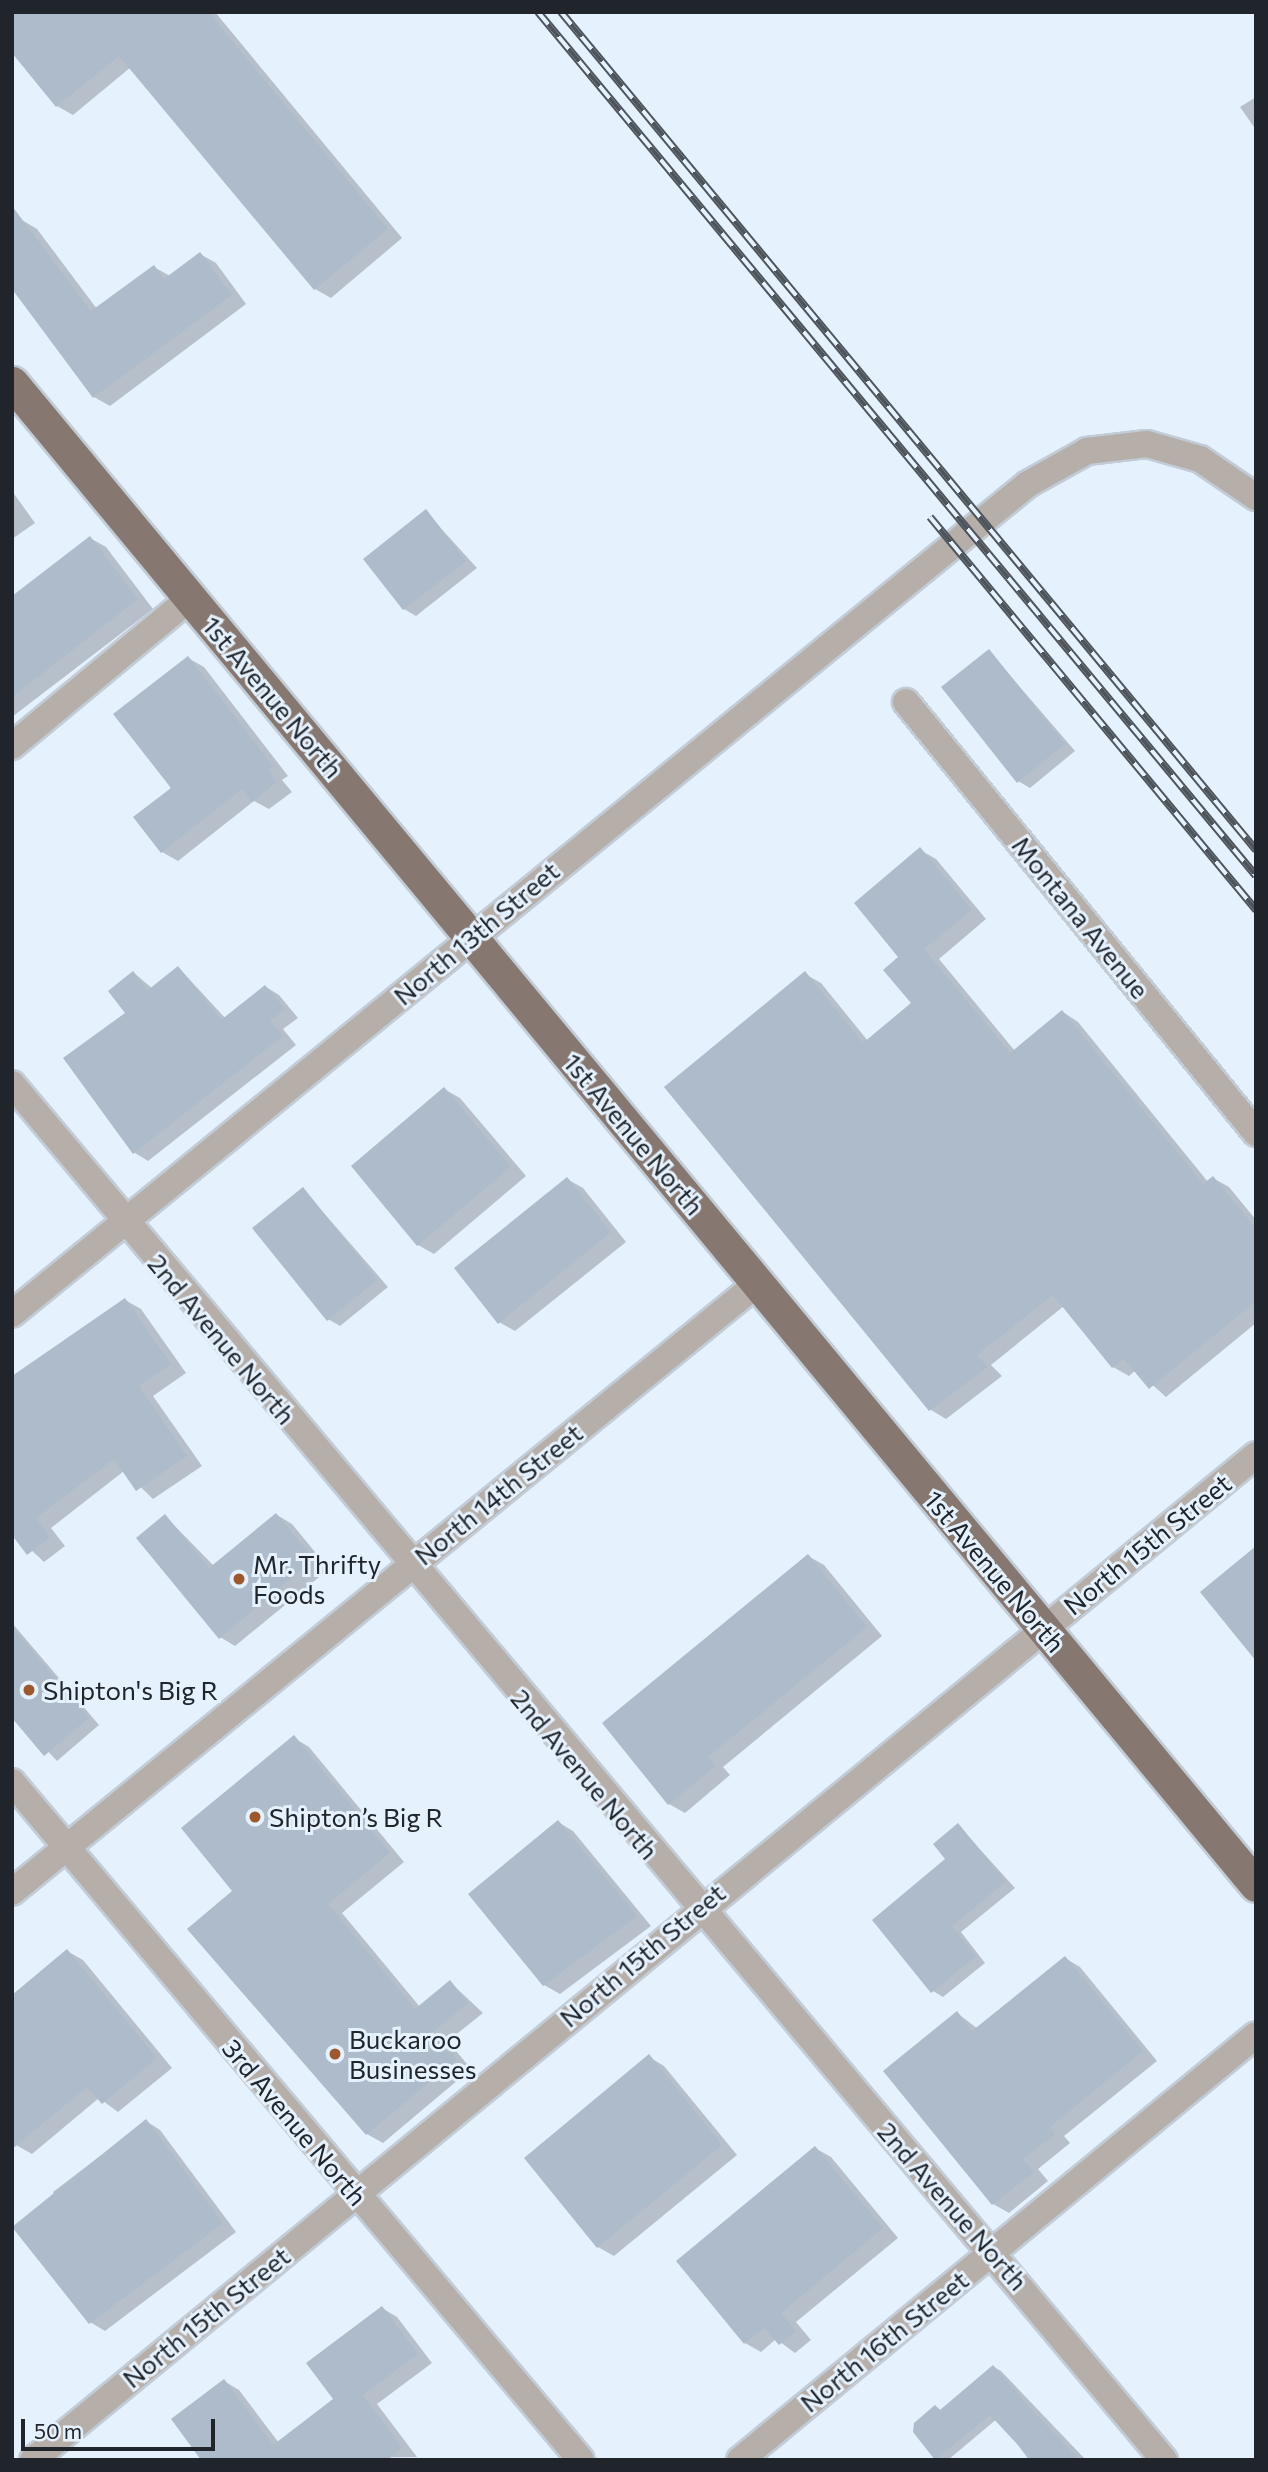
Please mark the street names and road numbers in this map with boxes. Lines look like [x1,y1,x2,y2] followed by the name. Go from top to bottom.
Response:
[196,610,350,784] street label: 1st Avenue North
[1006,830,1156,1004] street label: Montana Avenue
[387,855,565,1011] street label: North 13th Street
[557,1047,711,1221] street label: 1st Avenue North
[142,1248,302,1430] street label: 2nd Avenue North
[408,1417,588,1571] street label: North 14th Street
[1057,1467,1237,1621] street label: North 15th Street
[918,1484,1072,1658] street label: 1st Avenue North
[505,1683,665,1865] street label: 2nd Avenue North
[553,1877,731,2033] street label: North 15th Street
[216,2032,374,2212] street label: 3rd Avenue North
[872,2116,1034,2296] street label: 2nd Avenue North
[116,2240,296,2394] street label: North 15th Street
[794,2264,974,2418] street label: North 16th Street

